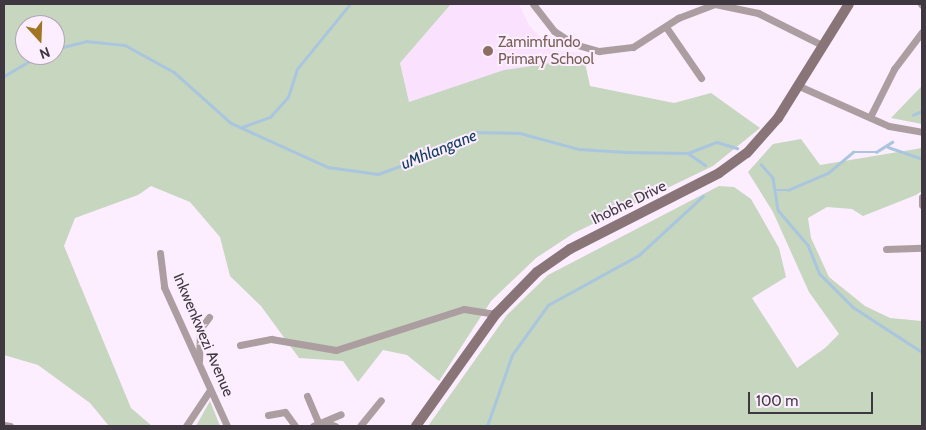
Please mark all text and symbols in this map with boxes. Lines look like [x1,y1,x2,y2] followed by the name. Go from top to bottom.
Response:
[15,15,65,65] north arrow
[498,33,594,68] place label: Zamimfundo Primary School
[37,43,53,63] text: N
[482,45,494,57] marker: Zamimfundo Primary School
[398,126,480,174] water label: uMhlangane
[589,177,669,229] street label: Ihobhe Drive
[169,271,237,399] street label: Inkwenkwezi Avenue
[751,382,876,414] scale bar
[756,392,798,410] text: 100 m

